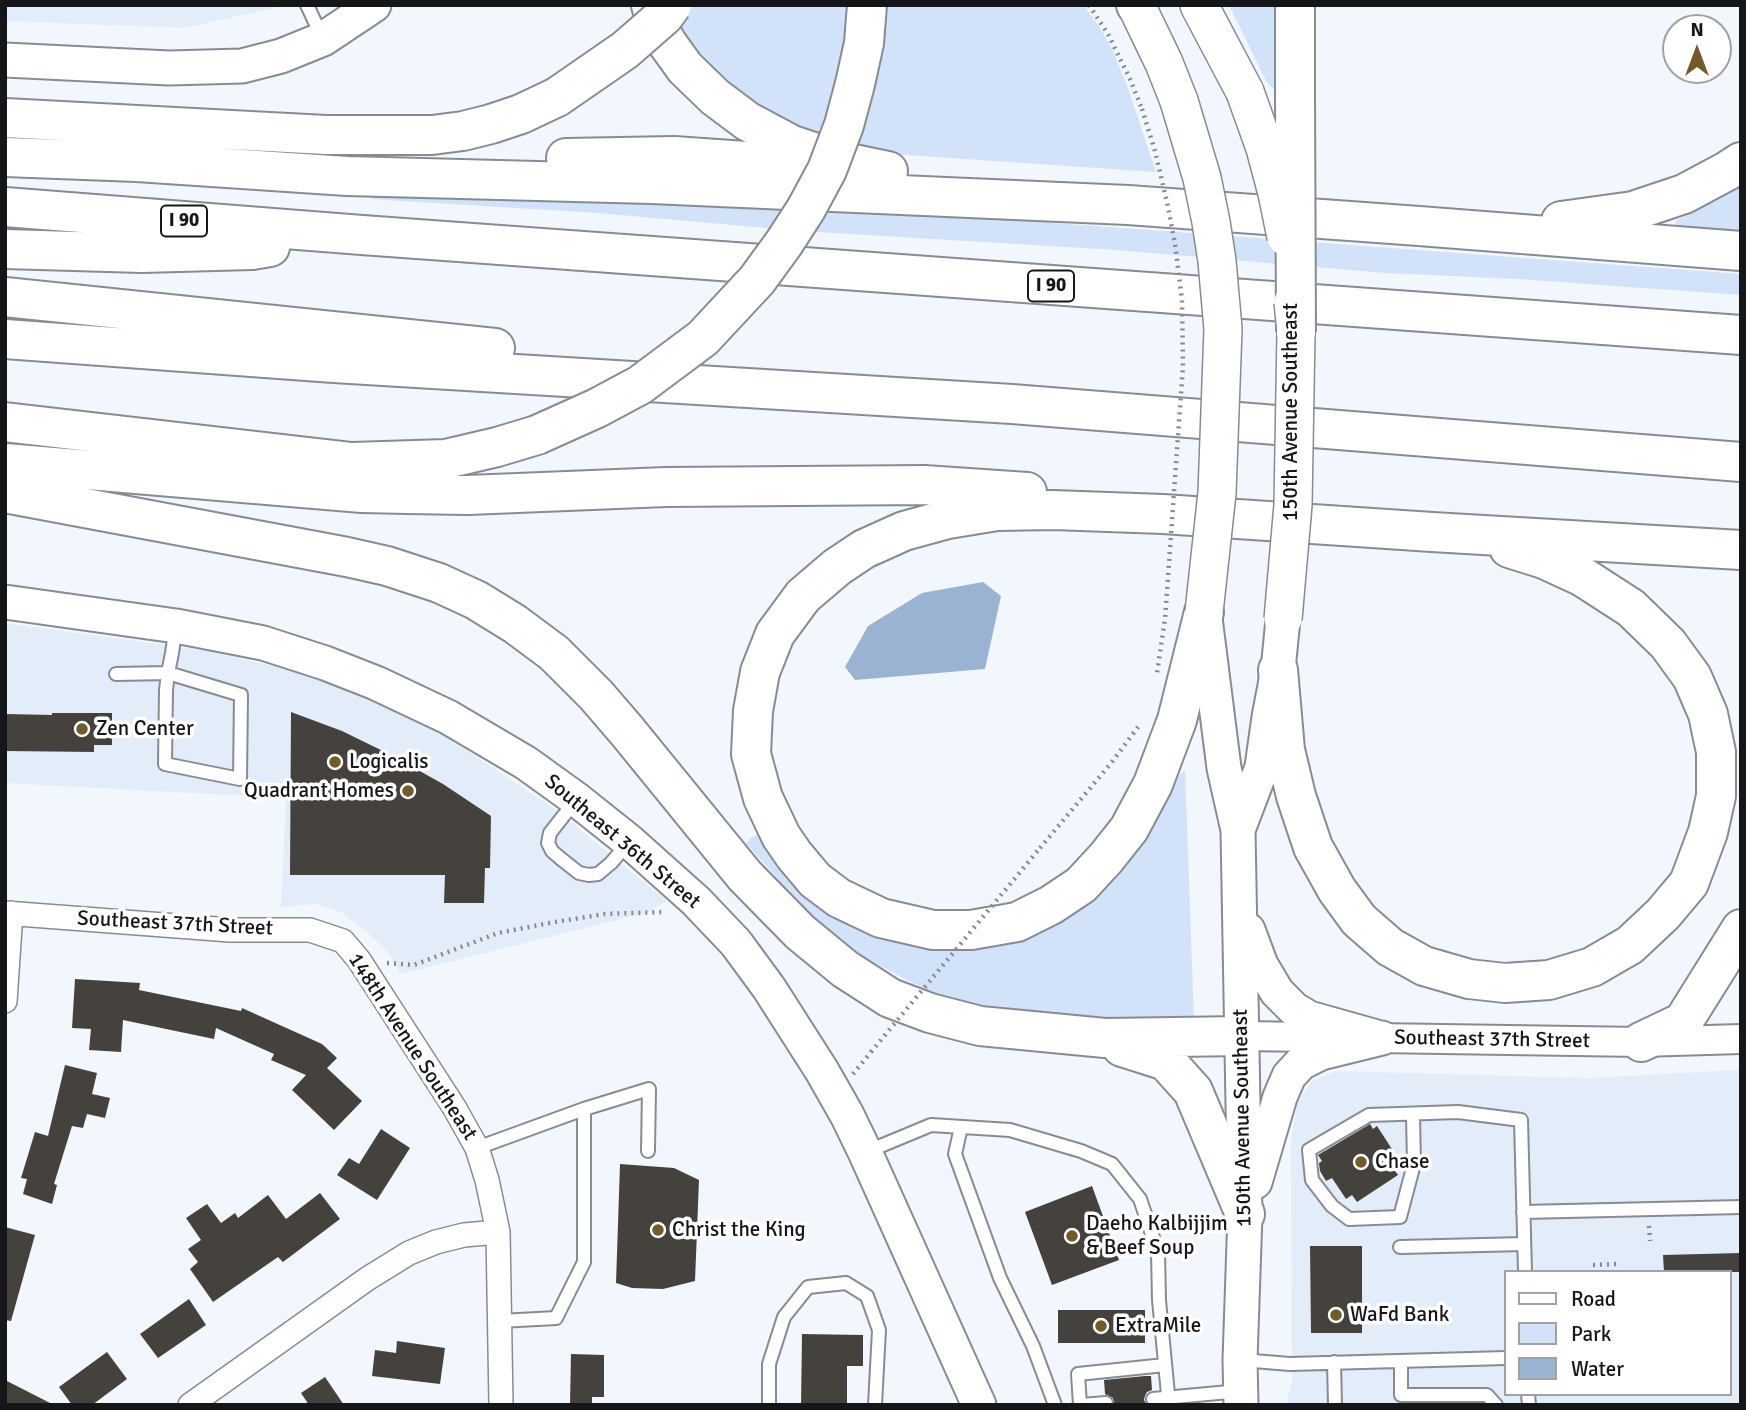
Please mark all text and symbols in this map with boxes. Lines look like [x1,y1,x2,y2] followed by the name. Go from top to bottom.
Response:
[1662,14,1732,84] north arrow
[1690,18,1704,42] text: N
[161,206,207,236] road number: I 90
[1028,270,1074,302] road number: I 90
[1278,303,1304,521] street label: 150th Avenue Southeast
[96,716,194,742] place label: Zen Center
[74,721,90,737] marker: Zen Center
[349,749,429,775] place label: Logicalis
[327,754,343,770] marker: Logicalis
[539,769,705,915] street label: Southeast 36th Street
[244,778,394,804] place label: Quadrant Homes
[400,783,416,799] marker: Quadrant Homes
[76,906,274,942] street label: Southeast 37th Street
[342,949,482,1145] street label: 148th Avenue Southeast
[1228,1009,1258,1227] street label: 150th Avenue Southeast
[1394,1026,1590,1054] street label: Southeast 37th Street
[1375,1149,1429,1175] place label: Chase
[1353,1154,1369,1170] marker: Chase
[1086,1211,1228,1261] place label: Daeho Kalbijjim & Beef Soup
[672,1217,806,1243] place label: Christ the King
[650,1222,666,1238] marker: Christ the King
[1064,1228,1080,1244] marker: Daeho Kalbijjim & Beef Soup
[1504,1270,1732,1396] legend
[1571,1286,1616,1312] text: Road
[1350,1302,1449,1328] place label: WaFd Bank
[1328,1307,1344,1323] marker: WaFd Bank
[1115,1313,1201,1339] place label: ExtraMile
[1093,1318,1109,1334] marker: ExtraMile
[1571,1321,1611,1347] text: Park
[1571,1356,1624,1382] text: Water

